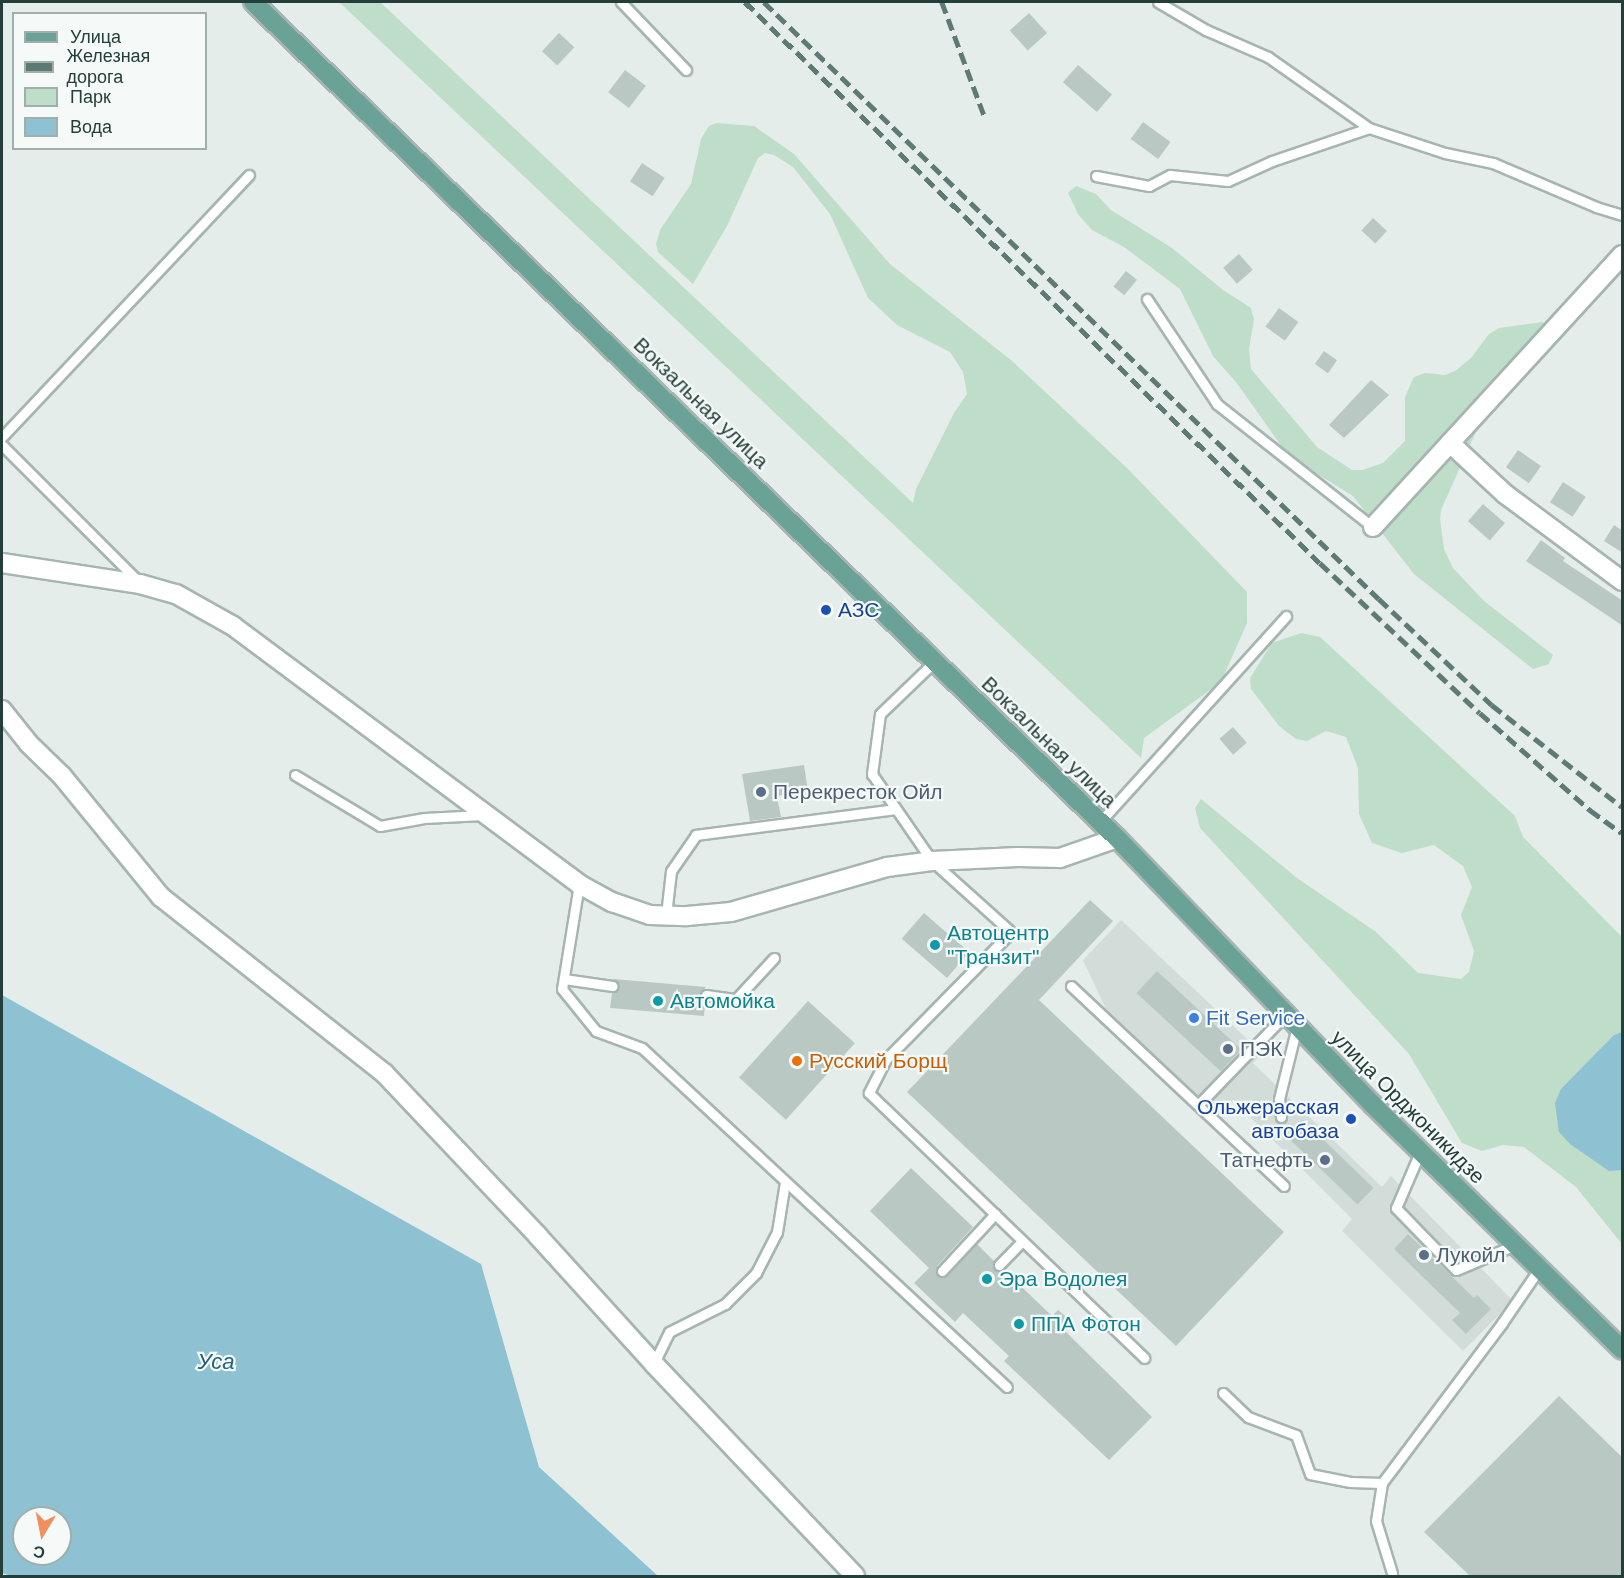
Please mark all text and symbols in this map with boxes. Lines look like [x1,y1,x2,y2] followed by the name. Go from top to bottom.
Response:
[12,12,207,150] legend
[70,27,121,47] text: Улица
[66,46,150,87] text: Железная дорога
[70,87,111,107] text: Парк
[70,117,112,137] text: Вода
[628,332,774,474] street label: Вокзальная улица
[838,597,879,623] place label: АЗС
[819,603,833,617] marker: АЗС
[976,671,1122,813] street label: Вокзальная улица
[773,779,943,805] place label: Перекресток Ойл
[754,785,768,799] marker: Перекресток Ойл
[947,920,1049,970] place label: Автоцентр "Транзит"
[928,938,942,952] marker: Автоцентр "Транзит"
[670,988,775,1014] place label: Автомойка
[651,994,665,1008] marker: Автомойка
[1206,1005,1305,1031] place label: Fit Service
[1187,1011,1201,1025] marker: Fit Service
[1326,1025,1490,1189] street label: улица Орджоникидзе
[1240,1036,1282,1062] place label: ПЭК
[1221,1042,1235,1056] marker: ПЭК
[809,1048,947,1074] place label: Русский Борщ
[790,1054,804,1068] marker: Русский Борщ
[1197,1094,1339,1144] place label: Ольжерасская автобаза
[1344,1112,1358,1126] marker: Ольжерасская автобаза
[1220,1147,1313,1173] place label: Татнефть
[1318,1153,1332,1167] marker: Татнефть
[1436,1242,1506,1268] place label: Лукойл
[1417,1248,1431,1262] marker: Лукойл
[999,1266,1127,1292] place label: Эра Водолея
[980,1272,994,1286] marker: Эра Водолея
[1031,1311,1141,1337] place label: ППА Фотон
[1012,1317,1026,1331] marker: ППА Фотон
[198,1349,234,1375] water label: Уса
[12,1506,72,1566] north arrow
[32,1543,46,1562] text: С

